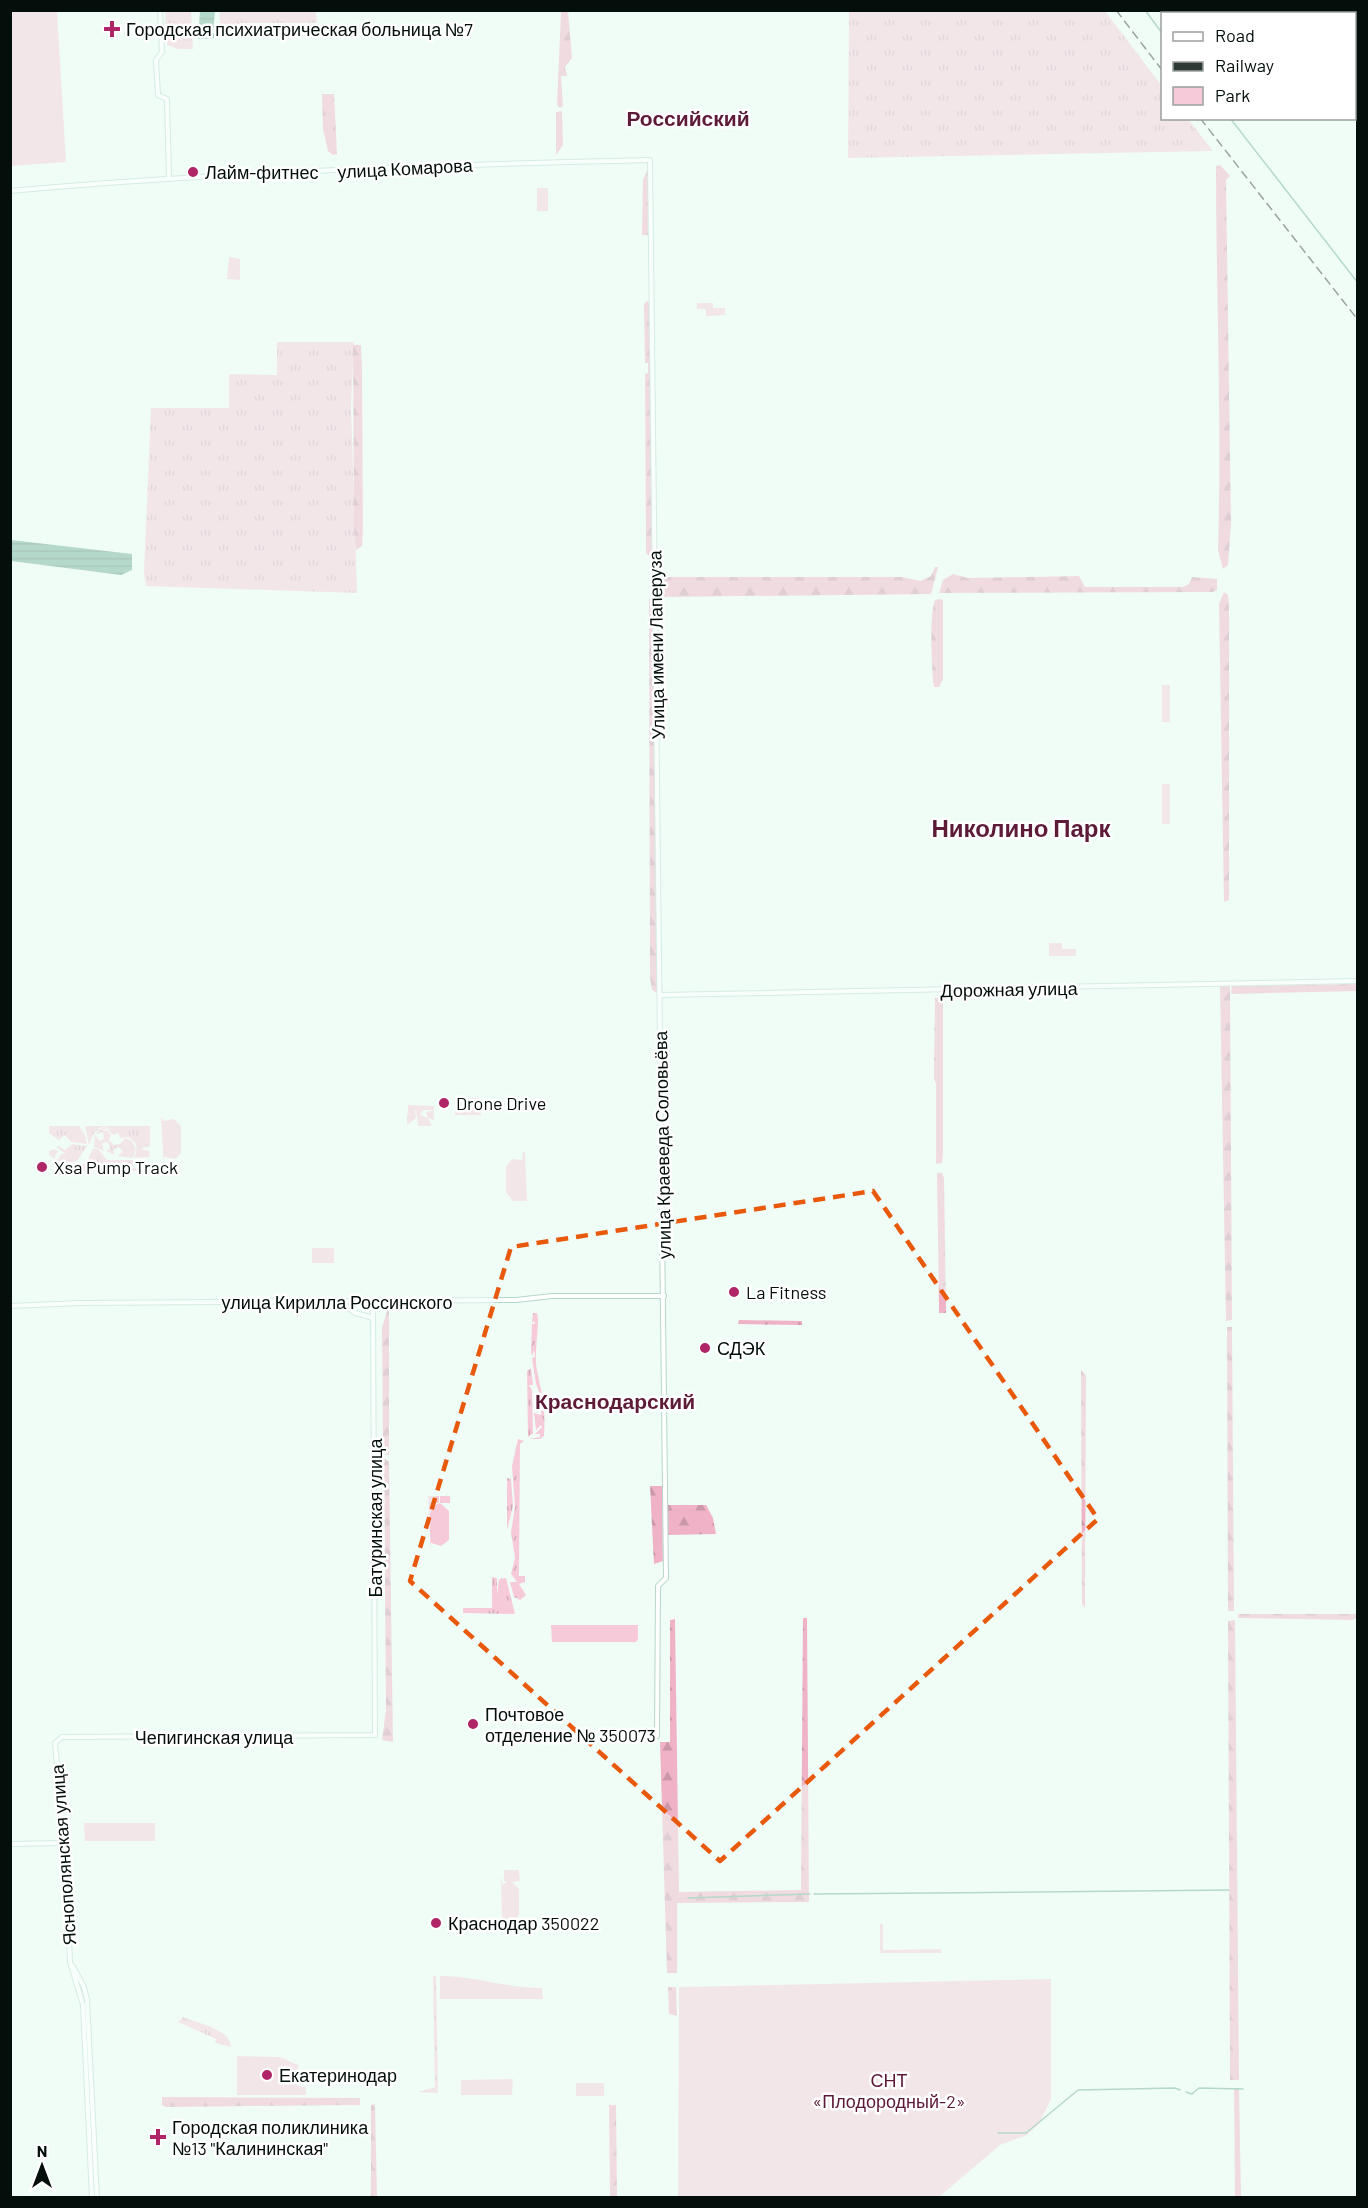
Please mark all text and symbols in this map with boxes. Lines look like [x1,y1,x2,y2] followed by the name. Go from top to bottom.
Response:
[1161,12,1356,120] legend
[126,18,473,40] place label: Городская психиатрическая больница №7
[103,20,121,38] marker: Городская психиатрическая больница №7
[1215,24,1255,46] text: Road
[1215,54,1274,76] text: Railway
[1215,84,1250,106] text: Park
[626,105,750,130] district label: Российский
[337,153,474,183] street label: улица Комарова
[205,161,318,183] place label: Лайм-фитнес
[186,165,200,179] marker: Лайм-фитнес
[643,549,669,740] street label: Улица имени Лаперуза
[931,813,1112,842] district label: Николино Парк
[940,977,1079,1001] street label: Дорожная улица
[649,1030,675,1259] street label: улица Краеведа Соловьёва
[456,1092,546,1114] place label: Drone Drive
[437,1096,451,1110] marker: Drone Drive
[54,1156,178,1178] place label: Xsa Pump Track
[35,1160,49,1174] marker: Xsa Pump Track
[746,1281,826,1303] place label: La Fitness
[727,1285,741,1299] marker: La Fitness
[222,1291,452,1313] street label: улица Кирилла Россинского
[717,1337,766,1359] place label: СДЭК
[698,1341,712,1355] marker: СДЭК
[535,1388,695,1413] district label: Краснодарский
[364,1438,386,1597] street label: Батуринская улица
[485,1703,656,1746] place label: Почтовое отделение № 350073
[466,1717,480,1731] marker: Почтовое отделение № 350073
[135,1726,294,1748] street label: Чепигинская улица
[46,1763,80,1946] street label: Яснополянская улица
[448,1912,599,1934] place label: Краснодар 350022
[429,1916,443,1930] marker: Краснодар 350022
[279,2064,397,2086] place label: Екатеринодар
[260,2068,274,2082] marker: Екатеринодар
[812,2069,966,2112] park label: СНТ «Плодородный-2»
[172,2116,369,2159] place label: Городская поликлиника №13 "Калининская"
[149,2128,167,2146] marker: Городская поликлиника №13 "Калининская"
[12,2136,72,2196] north arrow
[37,2141,47,2160] text: N

